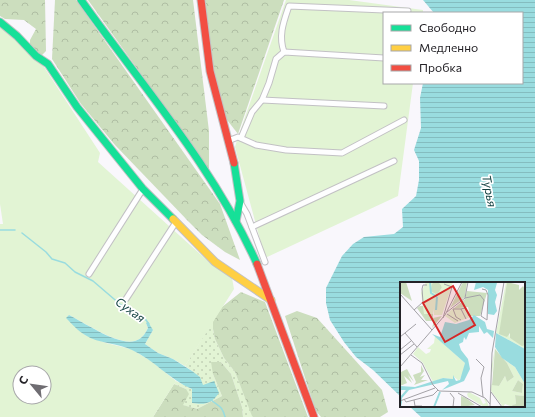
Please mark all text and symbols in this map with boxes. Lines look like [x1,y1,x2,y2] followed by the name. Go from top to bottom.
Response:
[383,12,523,84] legend
[419,20,476,34] text: Свободно
[419,40,478,54] text: Медленно
[419,60,462,74] text: Пробка
[480,173,500,208] water label: Турья
[400,282,525,407] inset map
[113,294,148,325] water label: Сухая
[12,365,52,405] north arrow
[15,373,31,386] text: С

